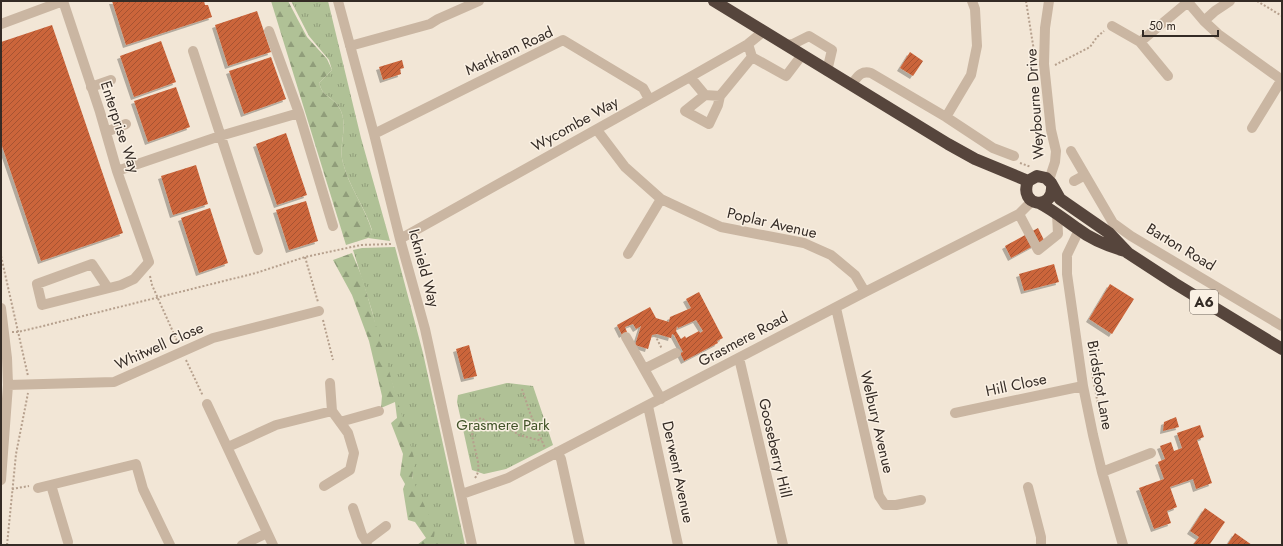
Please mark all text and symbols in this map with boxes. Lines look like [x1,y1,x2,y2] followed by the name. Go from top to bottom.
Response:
[1143,12,1218,38] scale bar
[1149,17,1176,35] text: 50 m
[461,21,557,81] street label: Markham Road
[1020,48,1050,160] street label: Weybourne Drive
[95,78,145,176] street label: Enterprise Way
[528,91,623,157] street label: Wycombe Way
[725,202,819,244] street label: Poplar Avenue
[1142,218,1220,276] street label: Barton Road
[403,226,445,310] street label: Icknield Way
[1190,290,1218,314] road number: A6
[694,306,792,372] street label: Grasmere Road
[111,317,207,375] street label: Whitwell Close
[1081,339,1119,432] street label: Birdsfoot Lane
[984,368,1049,402] street label: Hill Close
[855,369,900,476] street label: Welbury Avenue
[753,396,797,500] street label: Gooseberry Hill
[456,414,550,436] park label: Grasmere Park
[656,419,700,525] street label: Derwent Avenue

